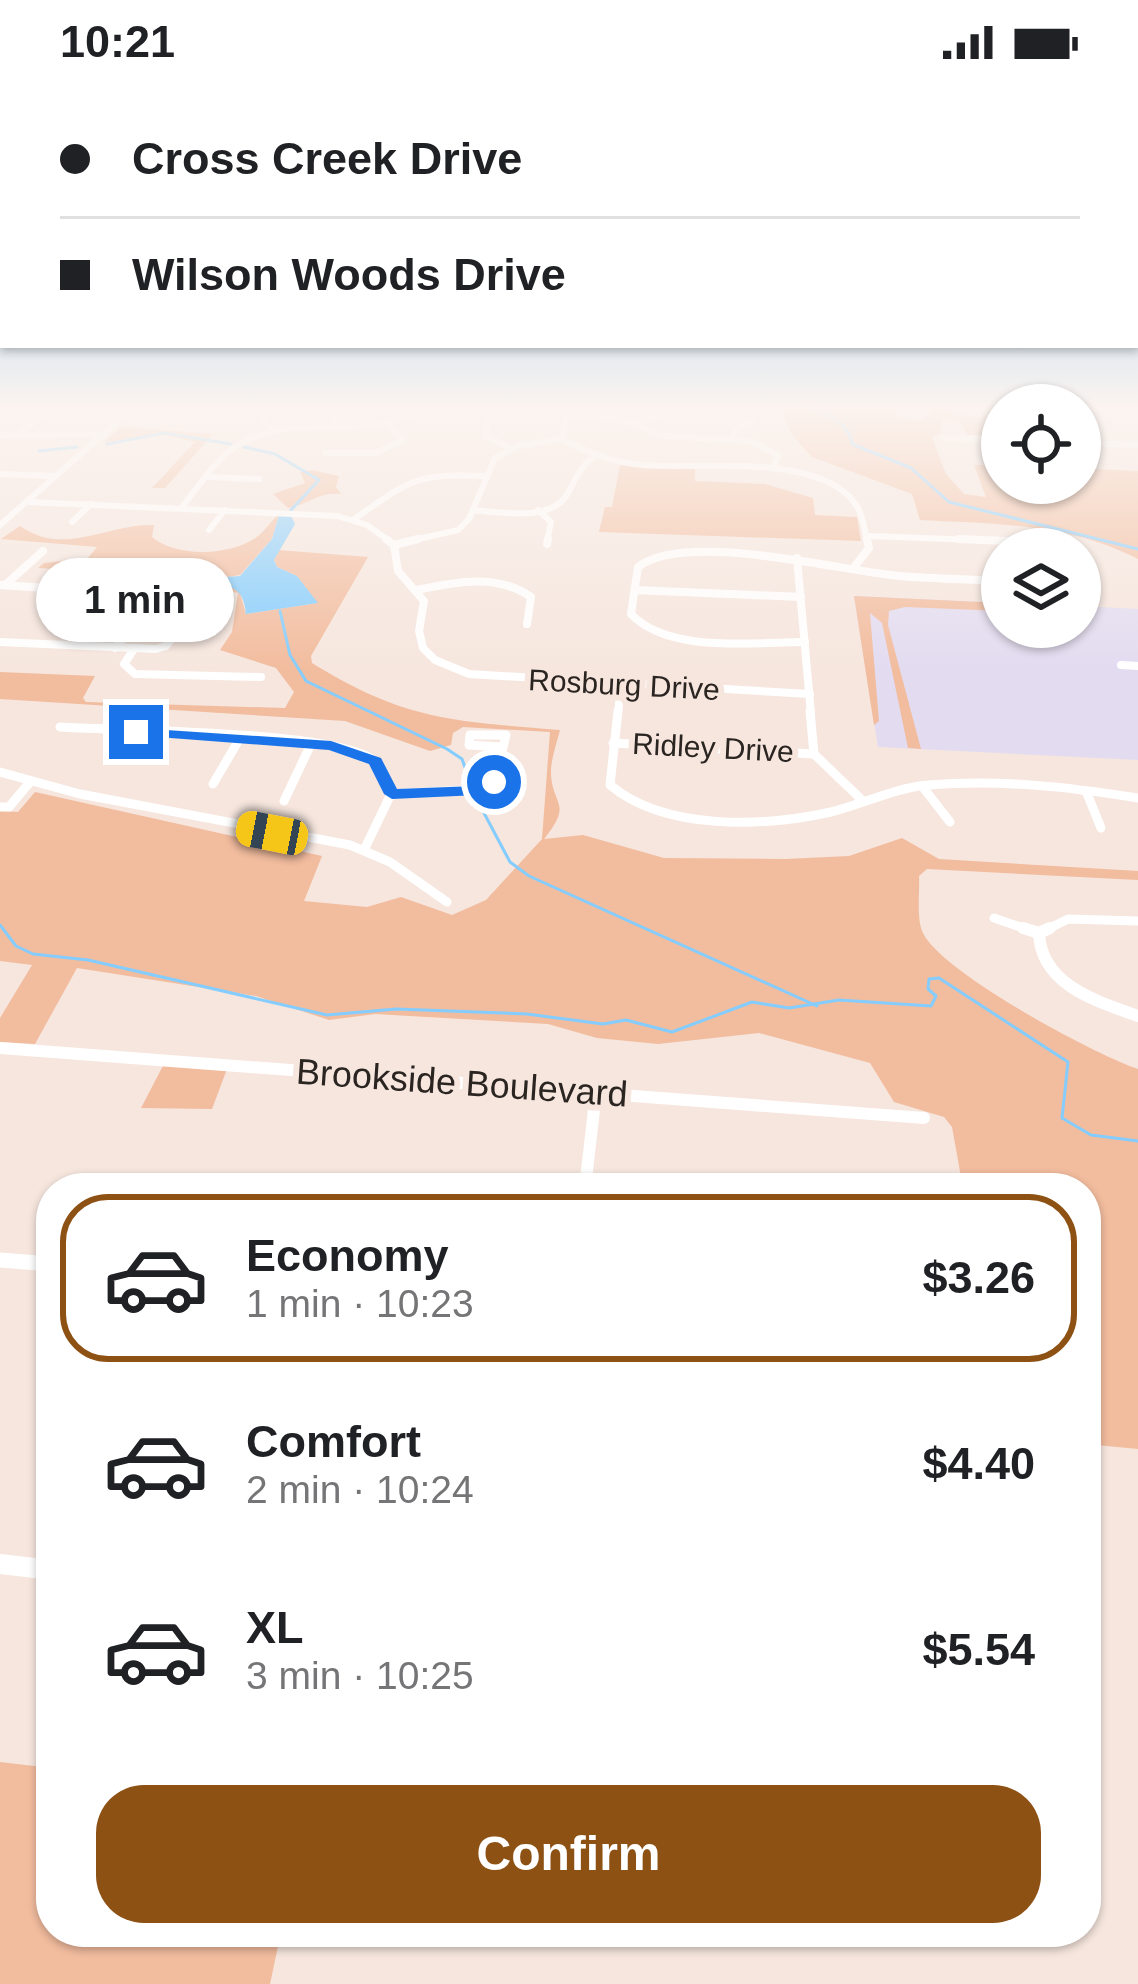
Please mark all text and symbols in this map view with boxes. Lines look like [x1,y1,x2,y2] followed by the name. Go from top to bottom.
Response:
[60,16,175,67] text: 10:21
[132,133,522,184] text: Cross Creek Drive
[132,249,566,300] text: Wilson Woods Drive
[981,384,1101,648] map controls
[981,384,1101,504] button: locate
[981,528,1101,648] button: layers
[37,558,235,642] callout: 1 min
[84,578,186,621] text: 1 min
[527,663,721,706] street label: Rosburg Drive
[109,705,163,759] route end
[631,727,795,768] street label: Ridley Drive
[467,755,521,809] route start
[233,808,311,858] car
[295,1050,629,1115] street label: Brookside Boulevard
[102,1224,210,1332] icon: car
[246,1230,449,1281] text: Economy
[922,1252,1035,1303] text: $3.26
[246,1282,474,1325] text: 1 min · 10:23
[102,1410,210,1518] icon: car
[246,1416,421,1467] text: Comfort
[922,1438,1035,1489] text: $4.40
[246,1468,474,1511] text: 2 min · 10:24
[102,1596,210,1704] icon: car
[246,1602,304,1653] text: XL
[922,1624,1035,1675] text: $5.54
[246,1654,474,1697] text: 3 min · 10:25
[96,1785,1041,1923] button: Confirm

